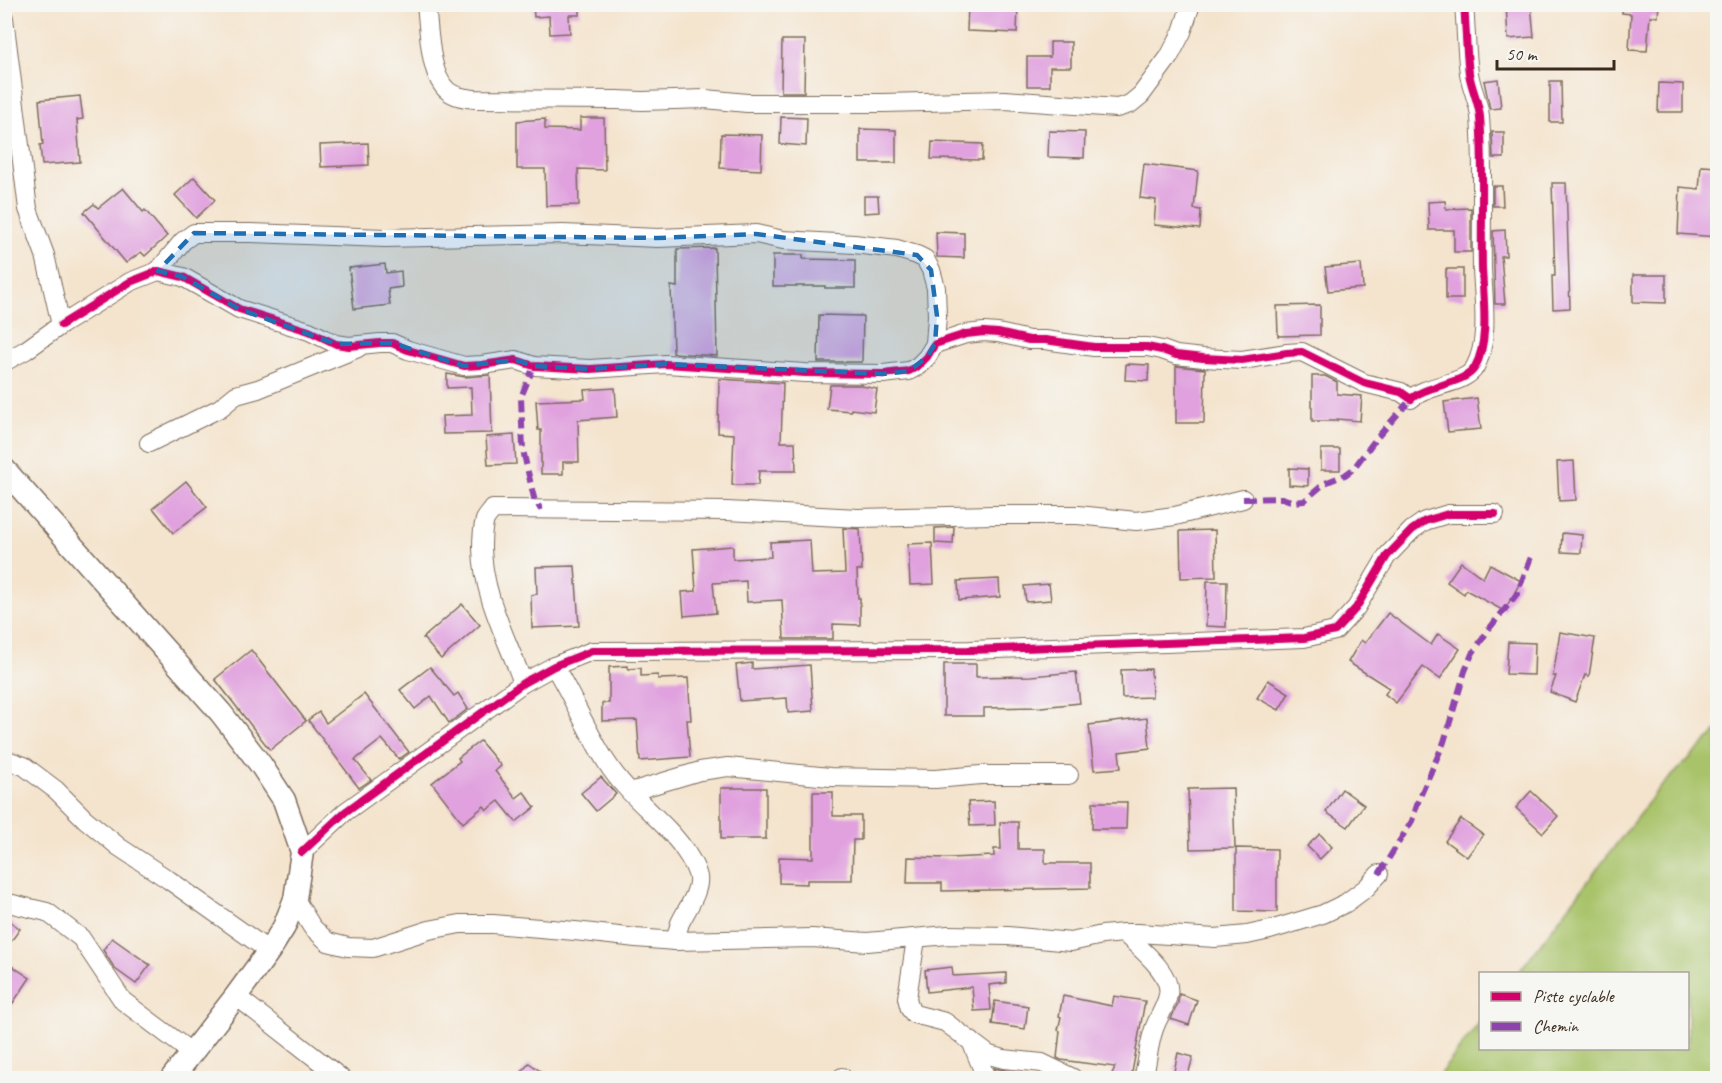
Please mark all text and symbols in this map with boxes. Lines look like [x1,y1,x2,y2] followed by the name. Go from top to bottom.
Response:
[1497,33,1614,71] scale bar
[1506,43,1539,65] text: 50 m
[1479,972,1689,1050] legend
[1533,985,1615,1007] text: Piste cyclable
[1533,1015,1579,1037] text: Chemin

